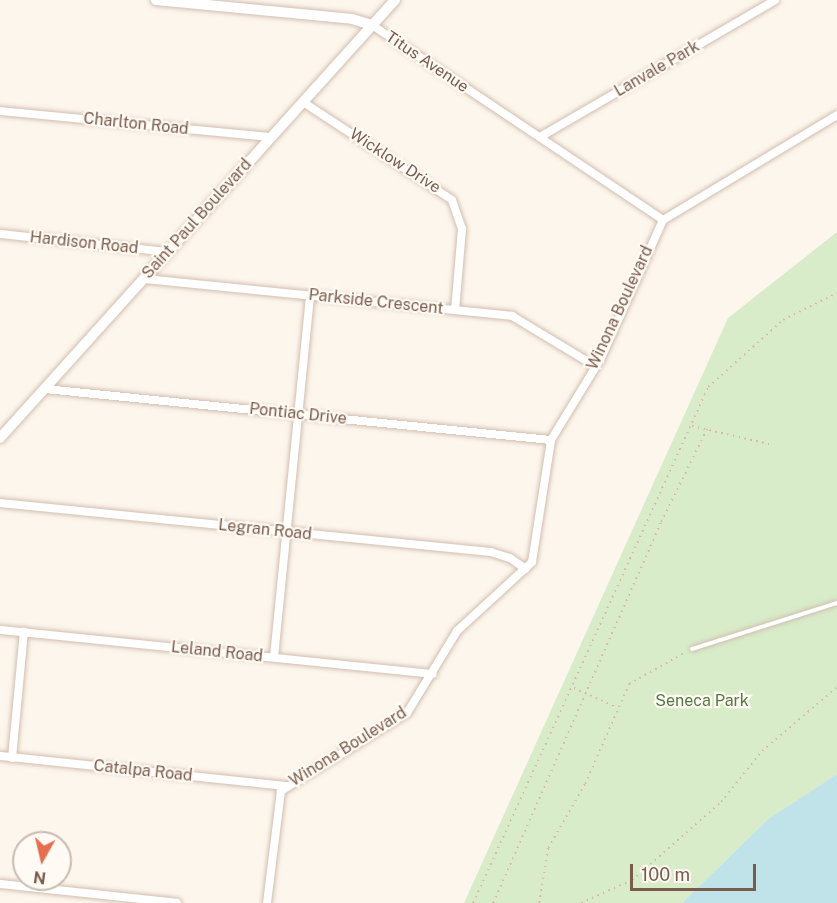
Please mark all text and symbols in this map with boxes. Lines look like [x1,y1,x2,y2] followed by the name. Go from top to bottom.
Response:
[382,27,472,97] street label: Titus Avenue
[611,37,703,101] street label: Lanvale Park
[82,109,190,139] street label: Charlton Road
[346,124,444,198] street label: Wicklow Drive
[138,155,256,283] street label: Saint Paul Boulevard
[29,228,139,258] street label: Hardison Road
[583,243,657,373] street label: Winona Boulevard
[308,285,444,319] street label: Parkside Crescent
[248,399,348,429] street label: Pontiac Drive
[217,516,313,544] street label: Legran Road
[170,638,264,666] street label: Leland Road
[655,691,749,711] park label: Seneca Park
[286,703,410,791] street label: Winona Boulevard
[93,756,193,786] street label: Catalpa Road
[12,831,72,891] north arrow
[633,852,759,890] scale bar
[641,864,690,885] text: 100 m
[32,867,47,888] text: N

